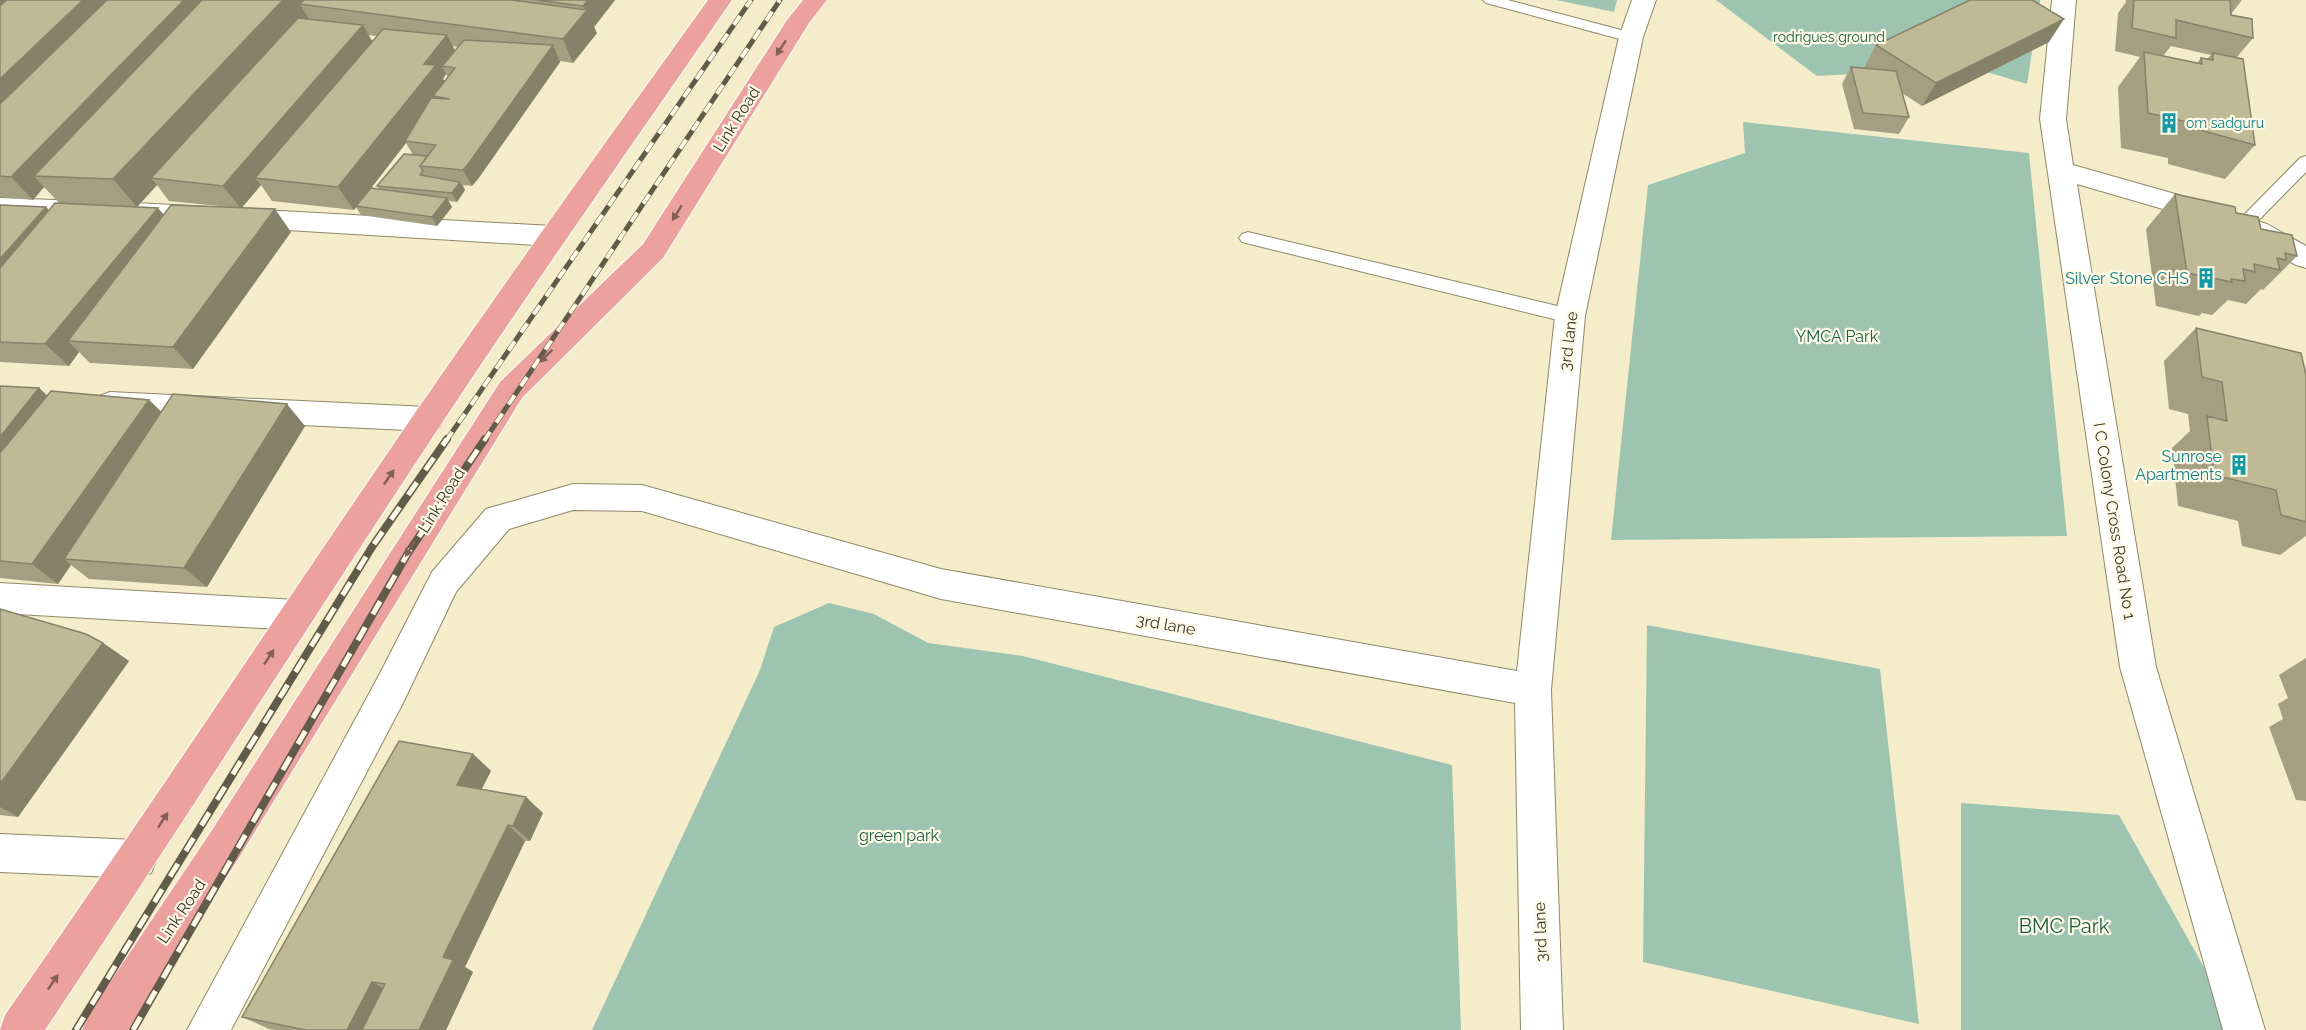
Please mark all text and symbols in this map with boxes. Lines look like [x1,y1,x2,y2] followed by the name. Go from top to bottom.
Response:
[1773,29,1885,45] park label: rodrigues ground
[776,40,787,56] one-way arrow
[709,83,764,155] street label: Link Road
[2157,111,2181,135] building icon: om sadguru
[2186,115,2264,131] place label: om sadguru
[672,205,683,221] one-way arrow
[2194,266,2218,290] building icon: Silver Stone CHS
[2065,269,2189,288] place label: Silver Stone CHS
[1555,310,1582,372] street label: 3rd lane
[1796,327,1879,346] park label: YMCA Park
[539,348,553,362] one-way arrow
[2090,421,2140,621] street label: I C Colony Cross Road No 1
[2135,447,2222,484] place label: Sunrose Apartments
[2227,453,2251,477] building icon: Sunrose Apartments
[414,464,469,536] street label: Link Road
[383,470,395,486] one-way arrow
[405,541,416,557] one-way arrow
[1135,610,1197,639] street label: 3rd lane
[263,649,274,665] one-way arrow
[157,812,168,828] one-way arrow
[859,826,940,845] park label: green park
[153,876,210,947] street label: Link Road
[1530,902,1551,962] street label: 3rd lane
[2019,914,2110,938] park label: BMC Park
[47,974,59,990] one-way arrow

